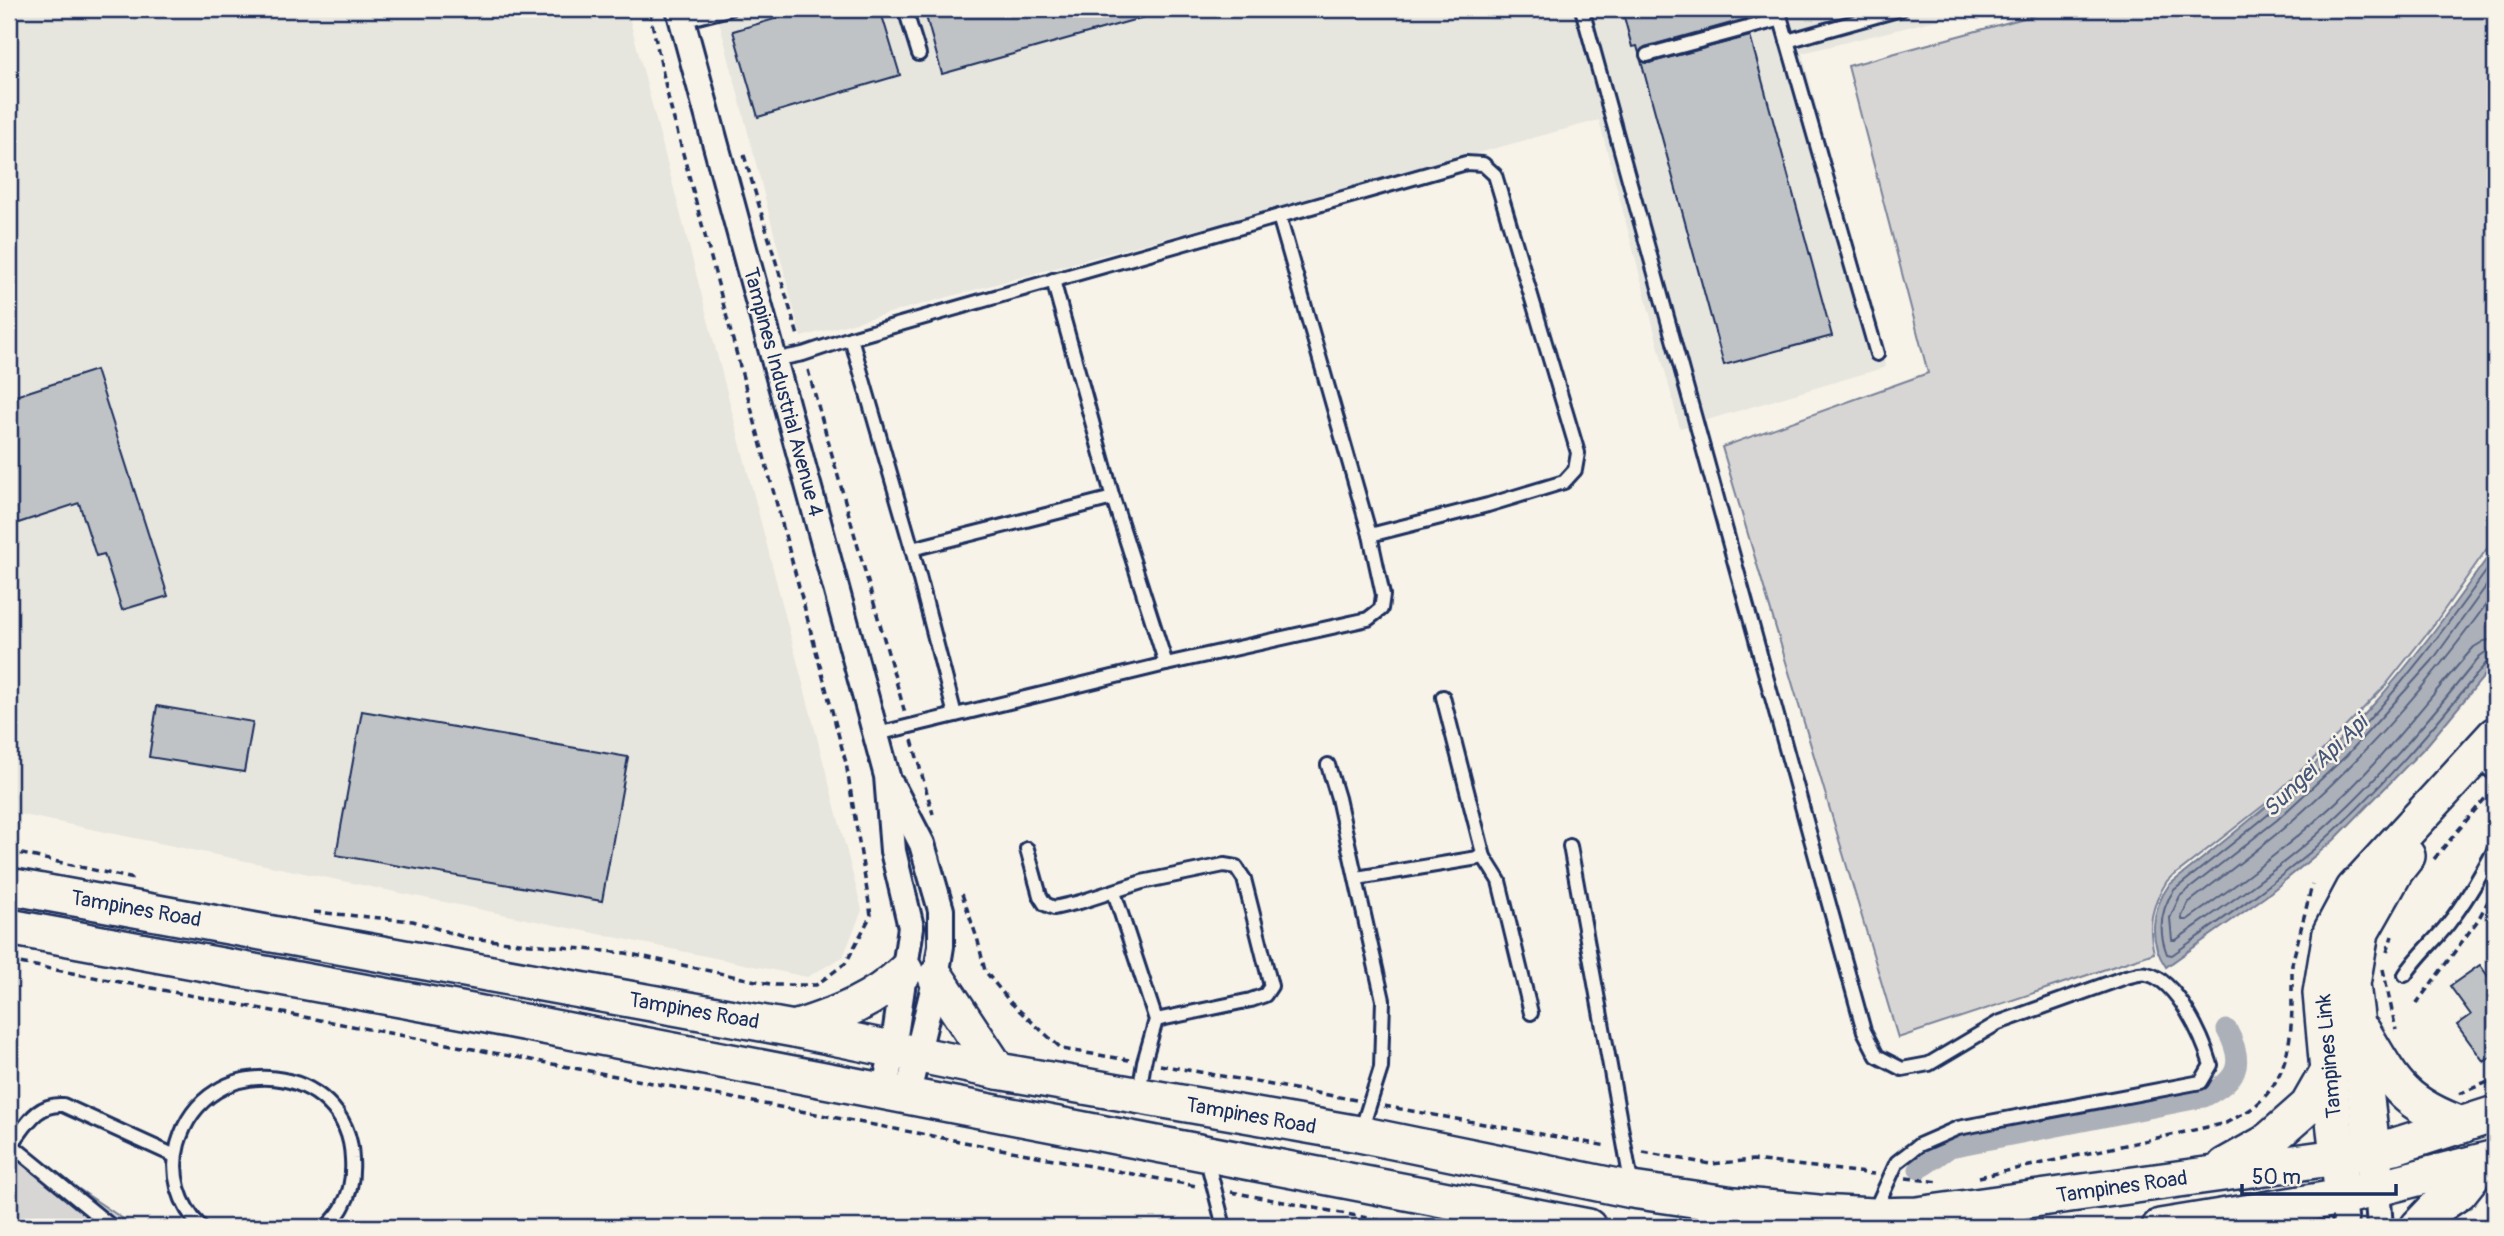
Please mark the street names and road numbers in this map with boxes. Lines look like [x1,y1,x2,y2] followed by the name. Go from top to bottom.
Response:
[737,264,829,520] street label: Tampines Industrial Avenue 4
[69,884,203,934] street label: Tampines Road
[627,986,761,1036] street label: Tampines Road
[2310,993,2348,1119] street label: Tampines Link
[1184,1091,1318,1141] street label: Tampines Road
[2055,1164,2189,1210] street label: Tampines Road

